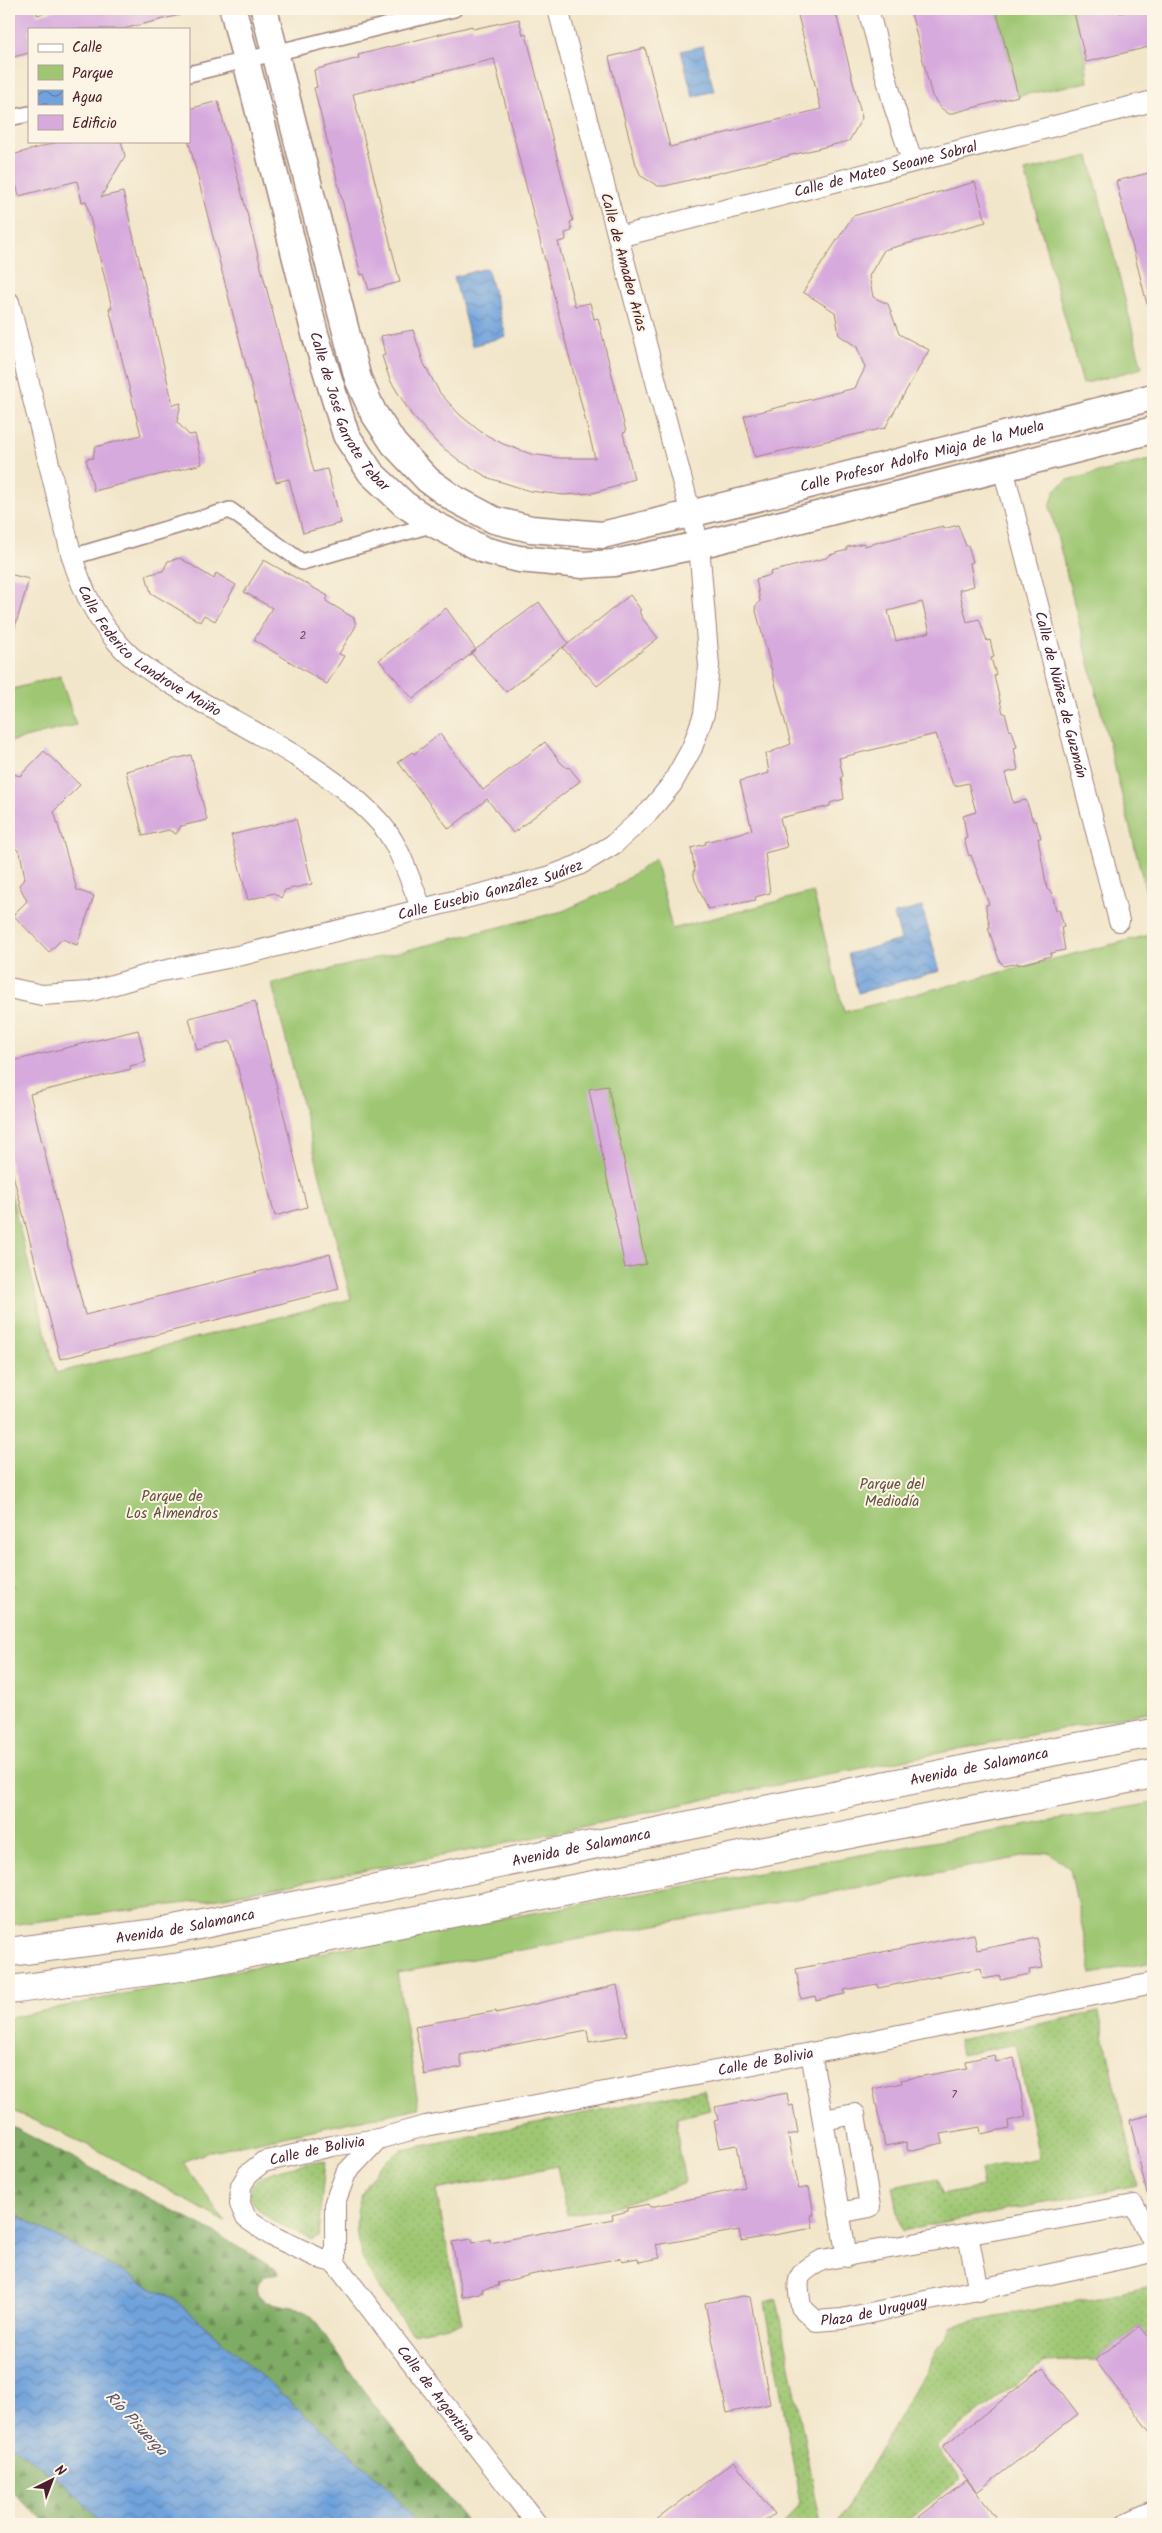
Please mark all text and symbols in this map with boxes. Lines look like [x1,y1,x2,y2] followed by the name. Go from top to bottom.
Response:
[28,28,190,142] legend
[72,36,102,60] text: Calle
[72,62,113,86] text: Parque
[72,86,103,110] text: Agua
[72,112,117,136] text: Edificio
[791,135,980,205] street label: Calle de Mateo Seoane Sobral
[593,190,653,335] street label: Calle de Amadeo Arias
[302,329,396,499] street label: Calle de José Garrote Tebar
[797,414,1047,500] street label: Calle Profesor Adolfo Miaja de la Muela
[70,581,225,724] street label: Calle Federico Landrove Moiño
[1027,609,1093,781] street label: Calle de Núñez de Guzmán
[300,626,307,645] house number: 2
[395,853,587,928] street label: Calle Eusebio González Suárez
[859,1473,925,1514] park label: Parque del Mediodía
[126,1485,219,1526] park label: Parque de Los Almendros
[908,1742,1051,1793] street label: Avenida de Salamanca
[510,1822,653,1874] street label: Avenida de Salamanca
[114,1903,257,1951] street label: Avenida de Salamanca
[716,2042,816,2083] street label: Calle de Bolivia
[951,2085,957,2104] house number: 7
[267,2130,367,2173] street label: Calle de Bolivia
[820,2290,931,2334] street label: Plaza de Uruguay
[390,2341,480,2448] street label: Calle de Argentina
[99,2386,174,2463] water label: Río Pisuerga
[28,2456,78,2506] north arrow
[49,2460,71,2482] text: N

